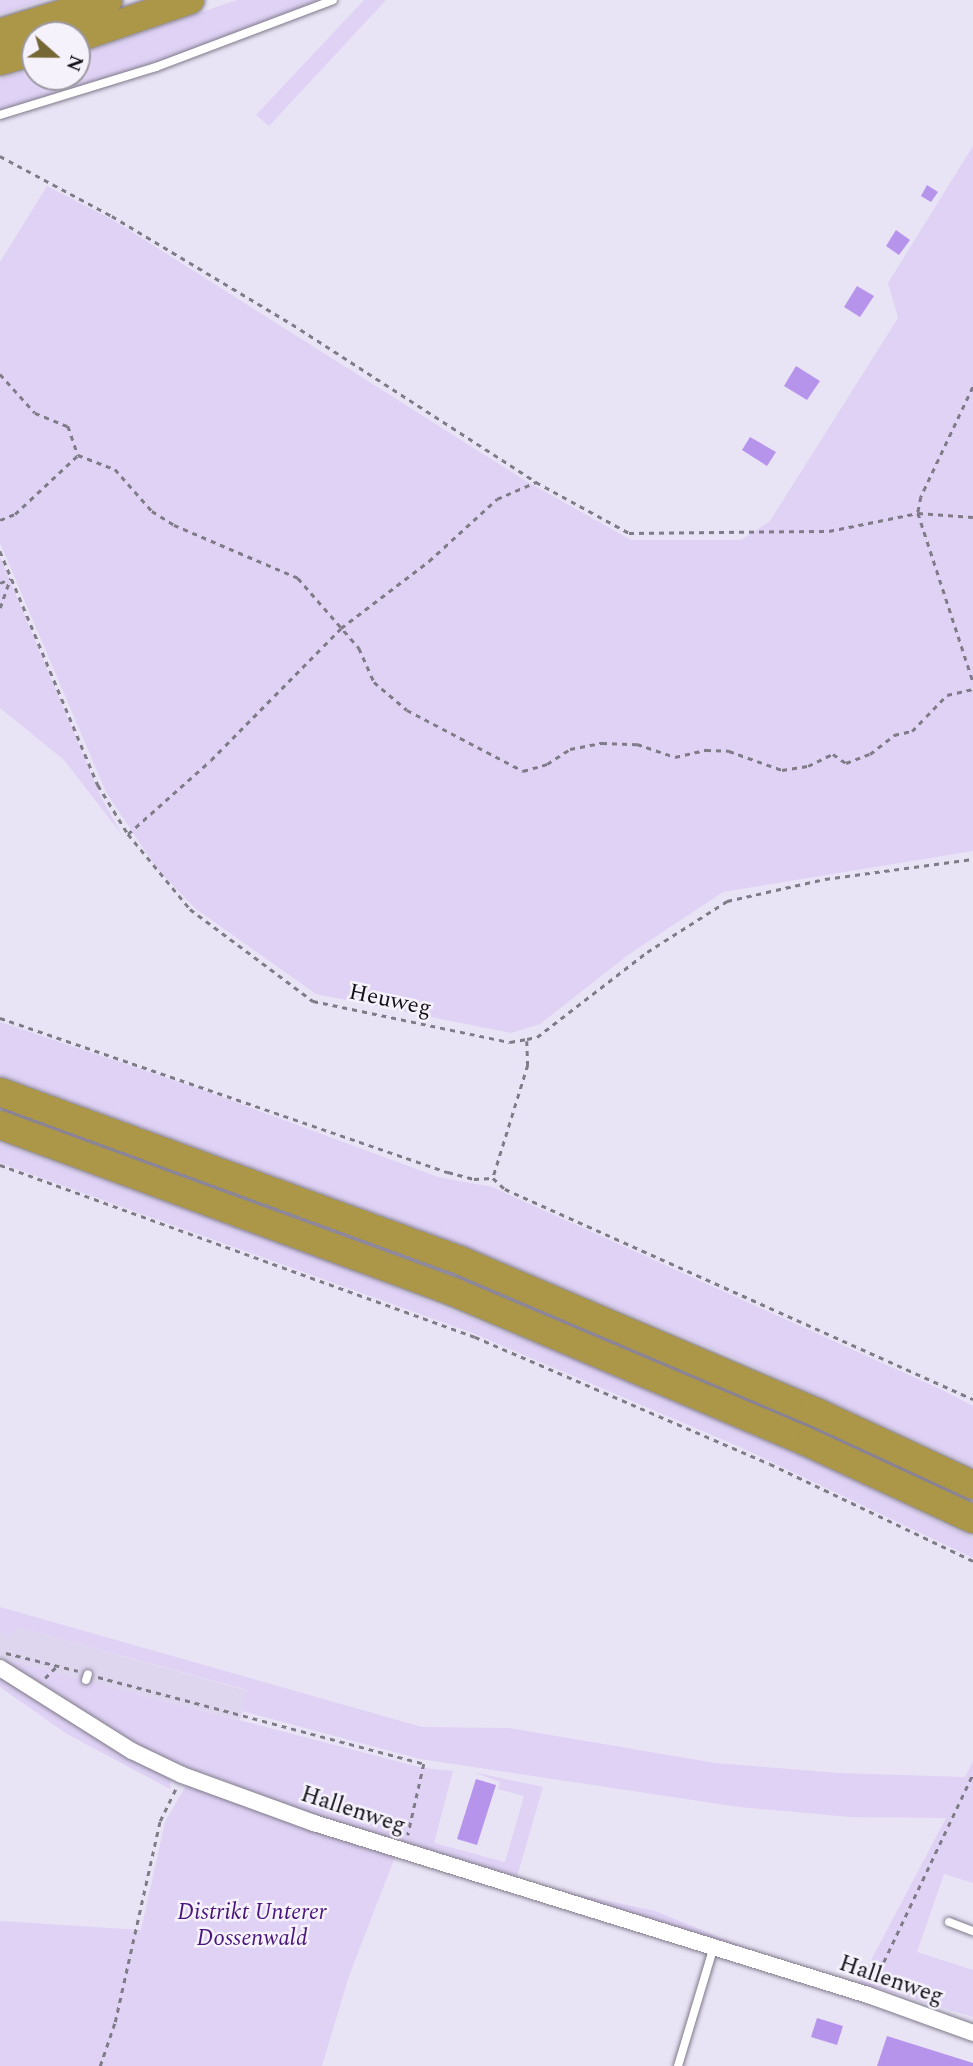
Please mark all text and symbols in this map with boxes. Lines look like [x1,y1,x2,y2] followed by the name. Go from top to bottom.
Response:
[21,21,91,91] north arrow
[58,51,91,75] text: N
[346,979,434,1023] street label: Heuweg
[297,1781,409,1841] street label: Hallenweg
[177,1899,327,1953] park label: Distrikt Unterer Dossenwald
[835,1950,947,2012] street label: Hallenweg

